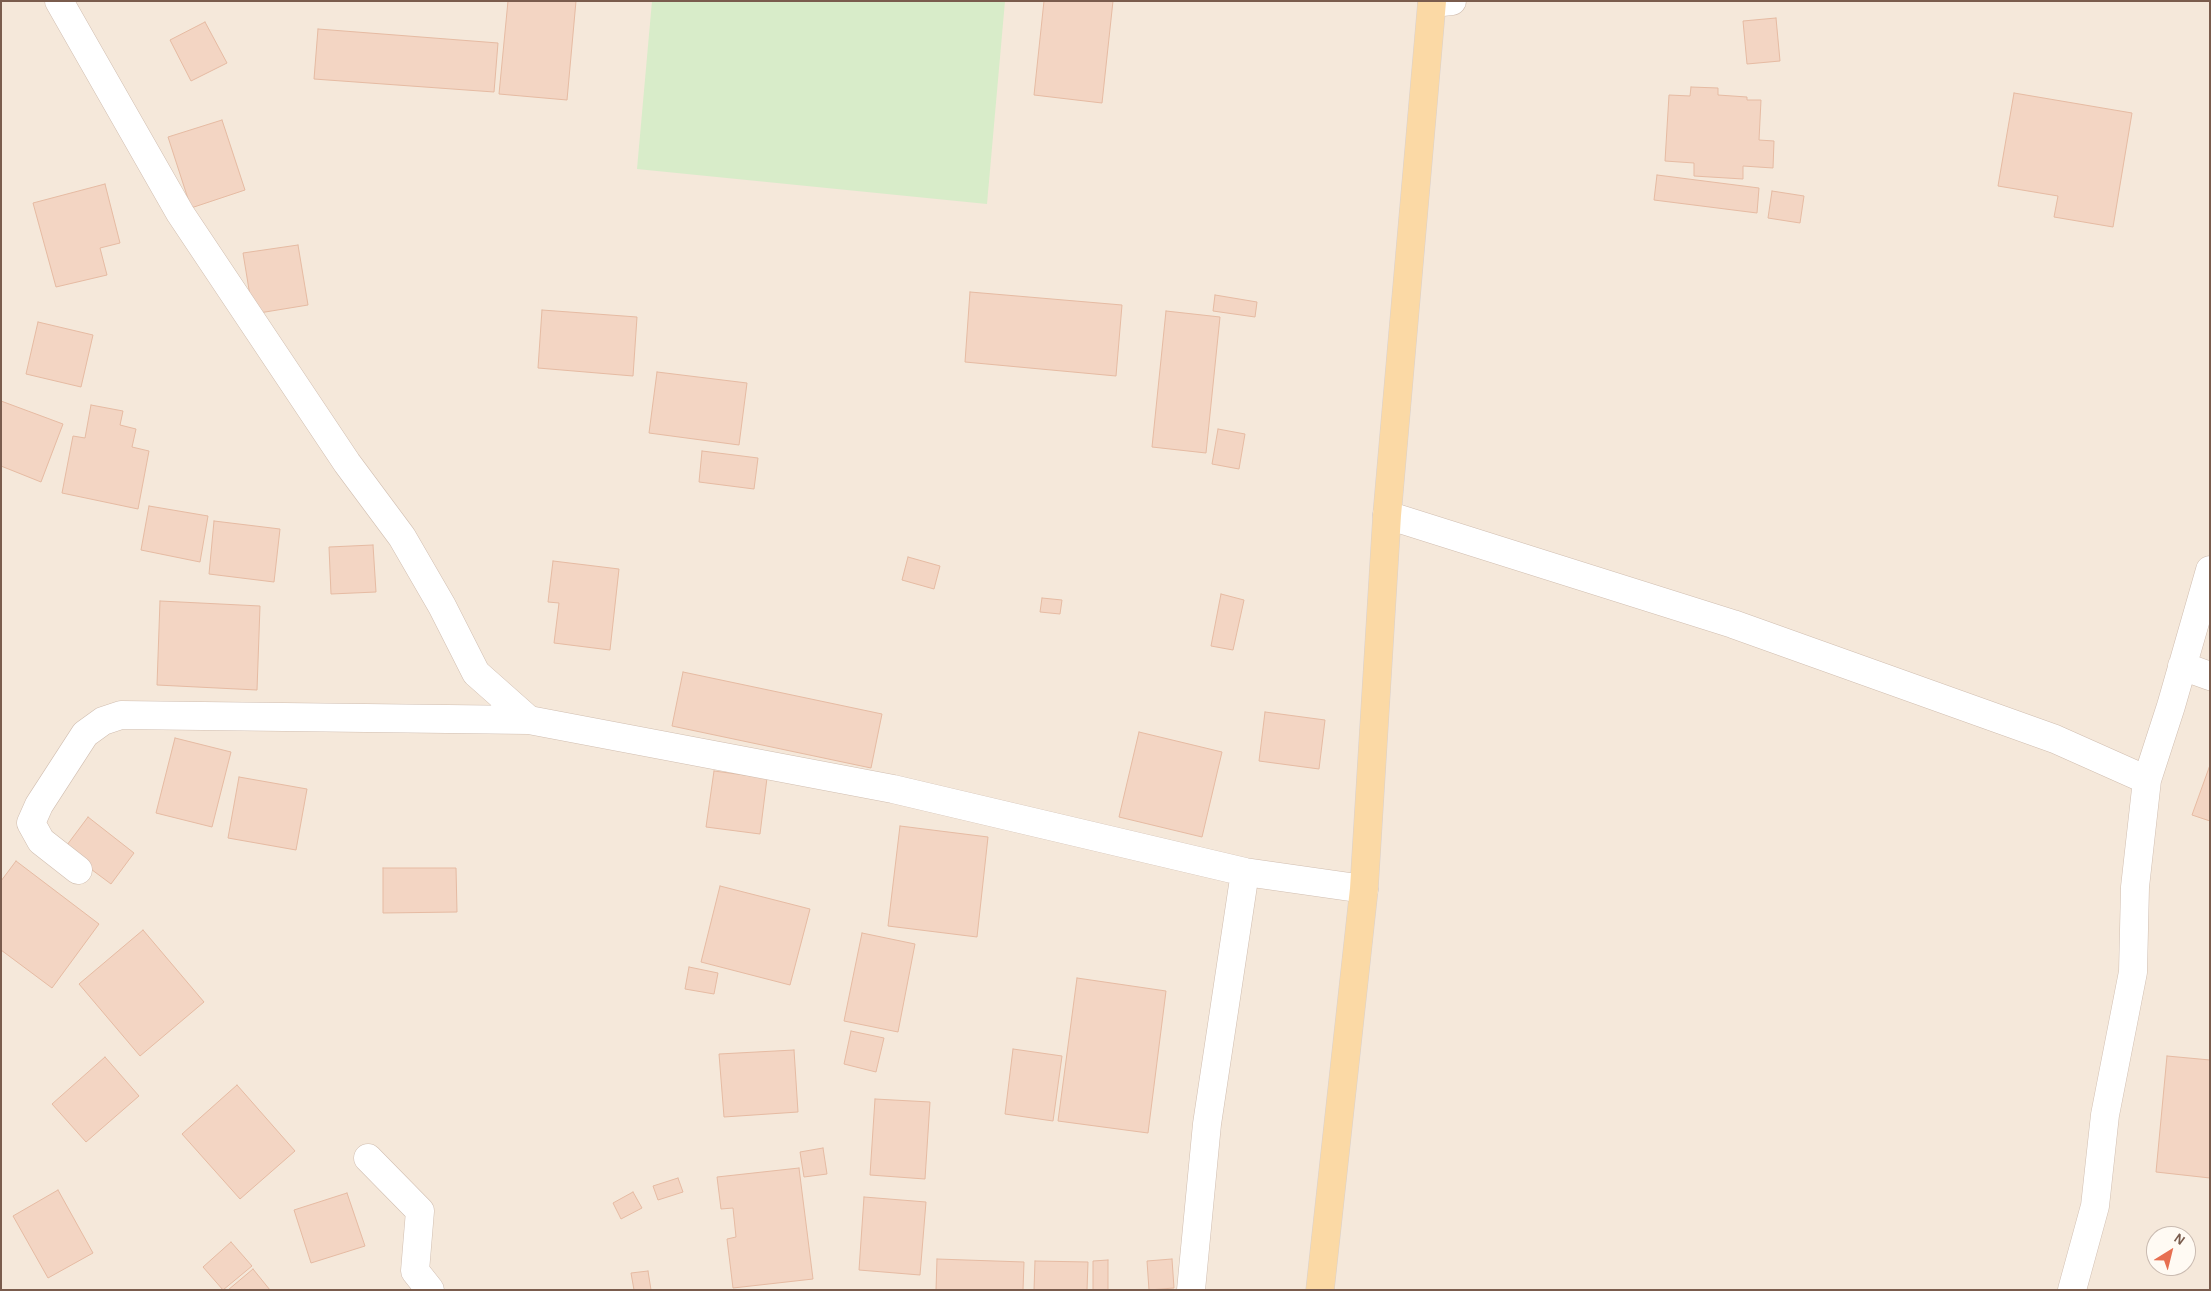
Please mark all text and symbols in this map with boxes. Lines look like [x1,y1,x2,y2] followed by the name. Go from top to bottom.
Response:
[2146,1226,2196,1276] north arrow
[2171,1231,2187,1248] text: N

